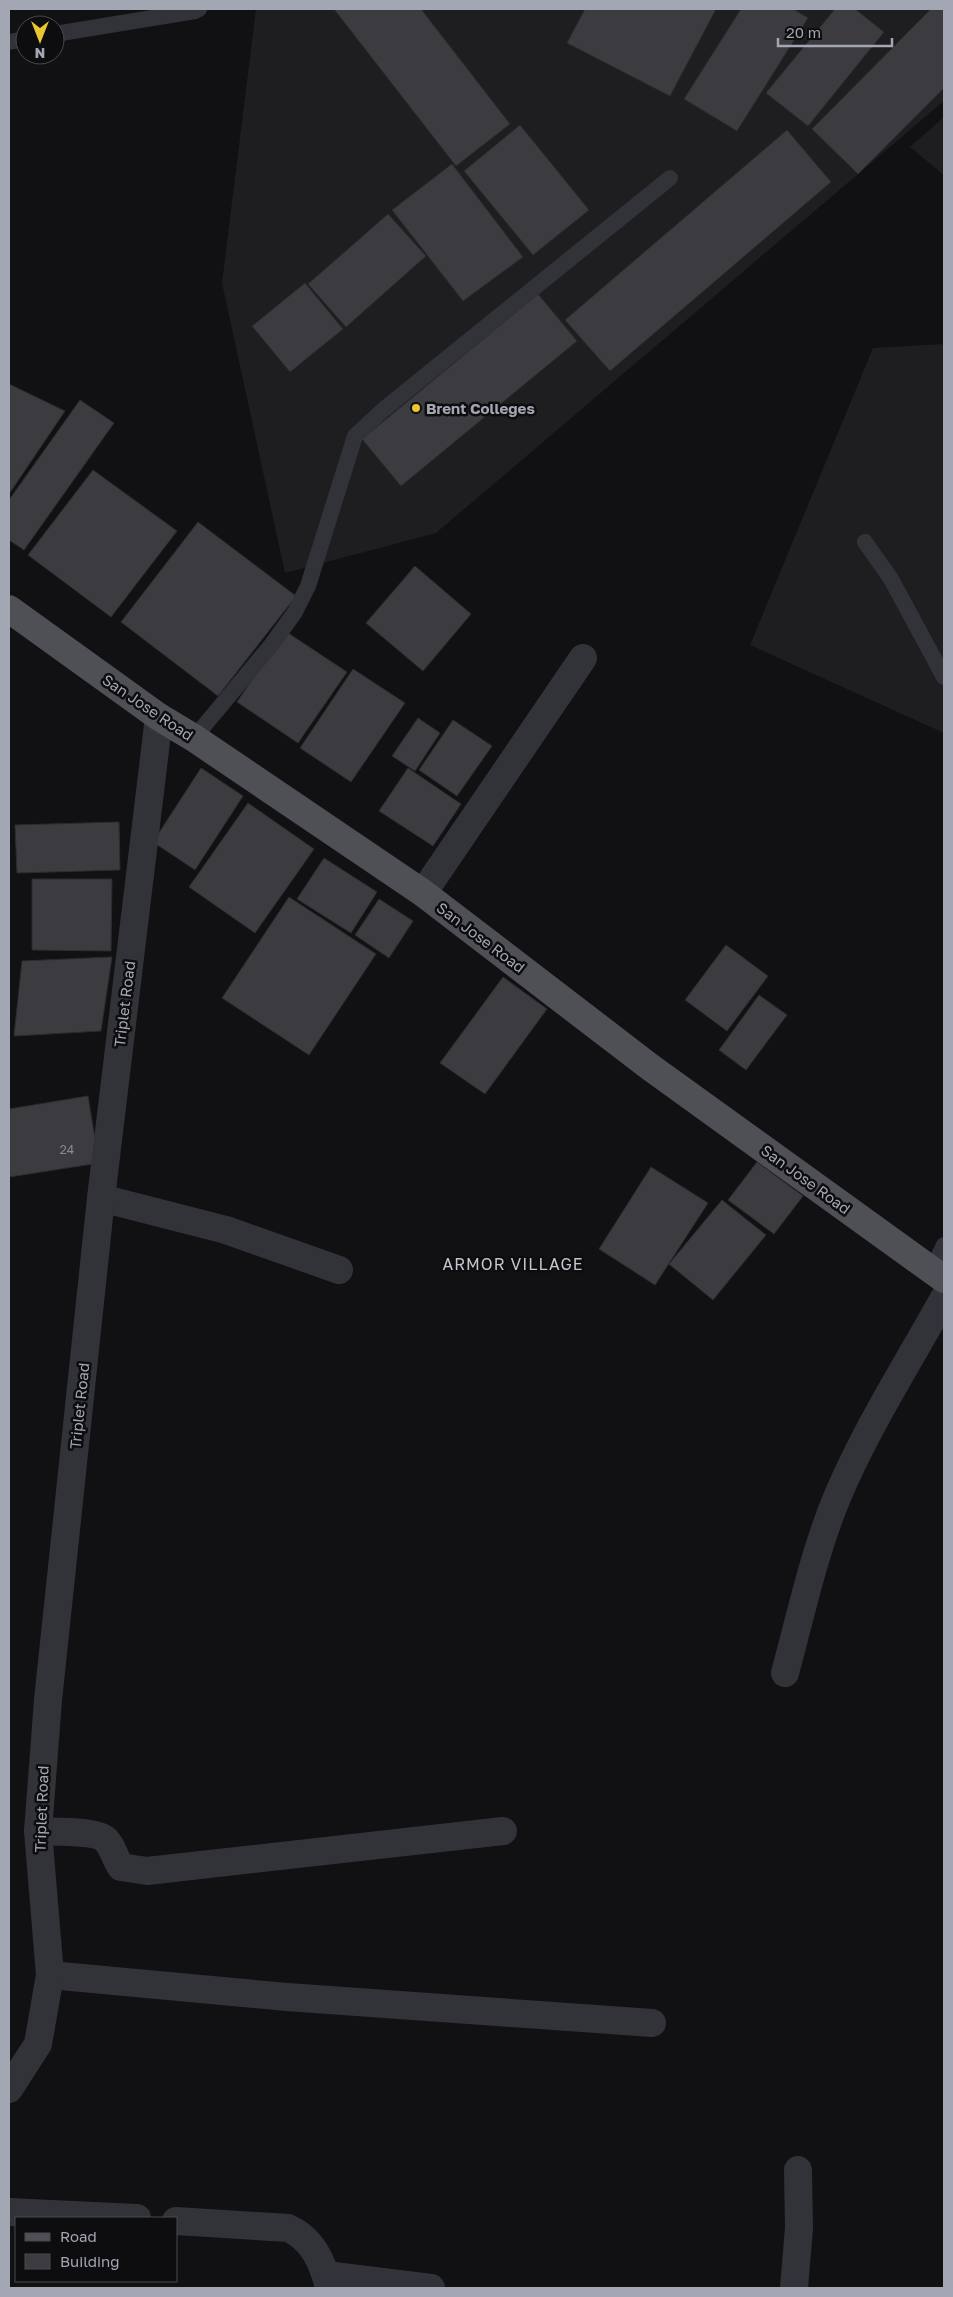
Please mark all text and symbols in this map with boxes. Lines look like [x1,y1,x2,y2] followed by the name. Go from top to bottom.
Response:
[15,15,65,65] north arrow
[778,15,892,47] scale bar
[786,23,821,41] text: 20 m
[35,45,45,62] text: N
[426,399,535,417] place label: Brent Colleges
[410,402,422,414] marker: Brent Colleges
[99,670,197,744] street label: San Jose Road
[433,898,529,976] street label: San Jose Road
[110,960,138,1048] street label: Triplet Road
[758,1141,854,1217] street label: San Jose Road
[60,1142,74,1157] house number: 24
[443,1254,583,1274] district label: ARMOR VILLAGE
[66,1362,92,1450] street label: Triplet Road
[30,1765,52,1853] street label: Triplet Road
[15,2217,178,2282] legend
[60,2227,97,2245] text: Road
[60,2252,120,2270] text: Building

